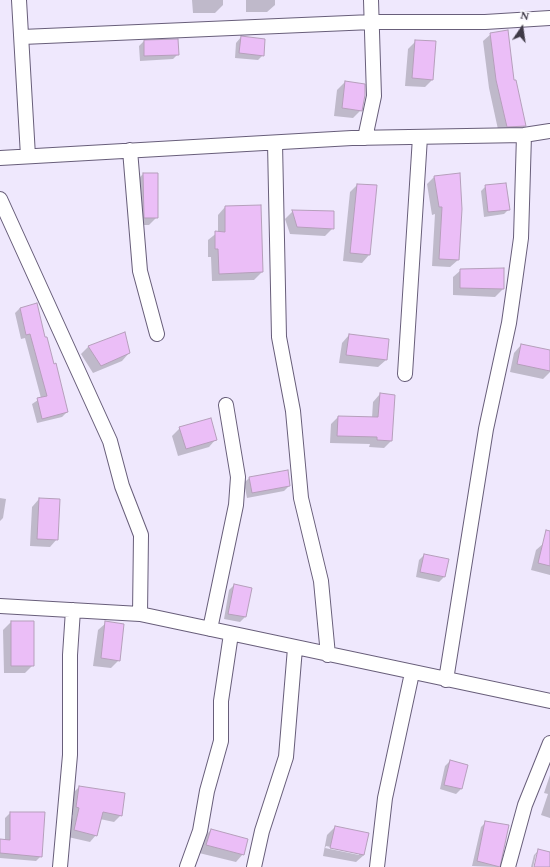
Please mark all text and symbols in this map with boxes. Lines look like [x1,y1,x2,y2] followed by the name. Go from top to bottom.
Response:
[519,7,531,25] text: N
[502,8,542,48] north arrow

